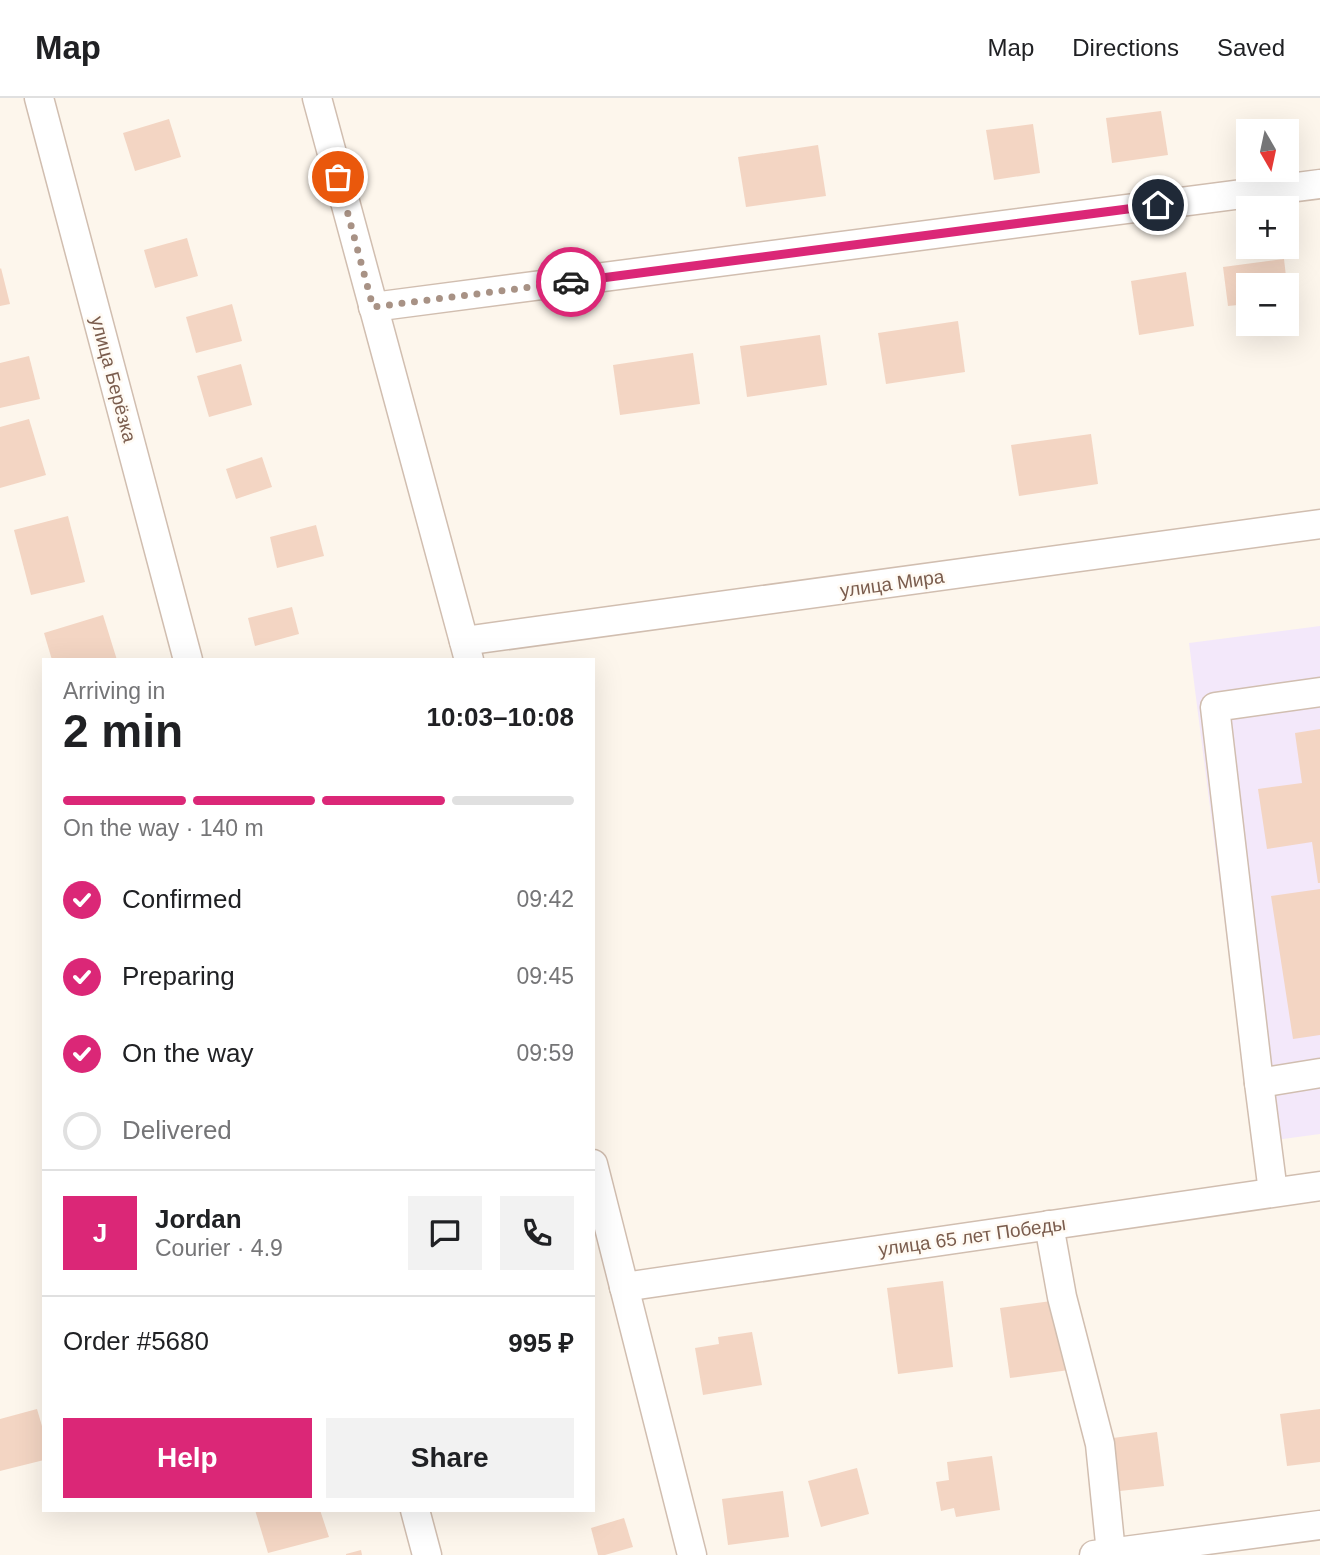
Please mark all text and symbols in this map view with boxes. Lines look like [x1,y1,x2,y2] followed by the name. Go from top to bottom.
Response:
[35,29,101,66] text: Map
[988,34,1034,61] text: Map
[1072,34,1179,61] text: Directions
[1217,34,1285,61] text: Saved
[1236,119,1298,182] north arrow
[1236,119,1299,336] map controls
[308,147,368,207] pin
[319,158,357,196] icon: bag
[1128,175,1188,235] pin
[1139,186,1177,224] icon: home
[1236,196,1299,259] button: +
[536,247,606,317] courier
[552,263,590,301] icon: car
[1236,273,1299,336] button: −
[87,314,141,445] street label: улица Берёзка
[839,566,946,601] street label: улица Мира
[63,678,165,704] text: Arriving in
[427,702,574,732] text: 10:03–10:08
[63,705,183,757] text: 2 min
[63,815,264,841] text: On the way · 140 m
[63,881,101,919] icon: check
[122,884,242,914] text: Confirmed
[516,886,574,912] text: 09:42
[63,958,101,996] icon: check
[122,961,235,991] text: Preparing
[516,963,574,989] text: 09:45
[63,1035,101,1073] icon: check
[122,1038,254,1068] text: On the way
[516,1040,574,1066] text: 09:59
[122,1115,232,1145] text: Delivered
[408,1196,482,1270] button: chat
[500,1196,574,1270] button: phone
[155,1204,242,1234] text: Jordan
[877,1213,1067,1260] street label: улица 65 лет Победы
[93,1218,107,1248] text: J
[155,1235,283,1261] text: Courier · 4.9
[63,1326,209,1356] text: Order #5680
[508,1328,574,1358] text: 995 ₽
[63,1418,312,1498] button: Help
[326,1418,574,1498] button: Share

